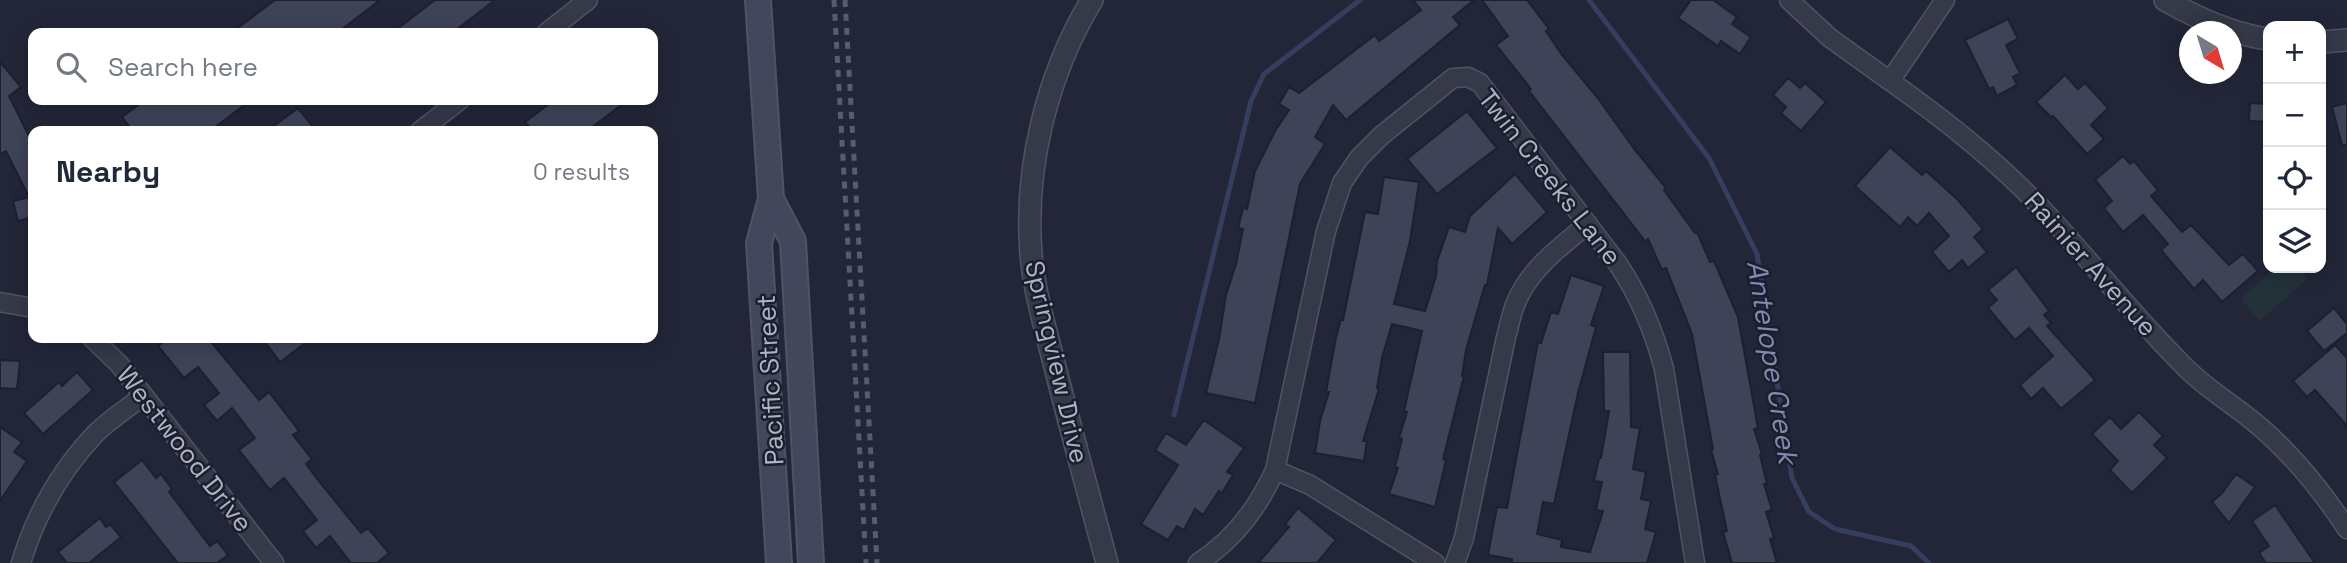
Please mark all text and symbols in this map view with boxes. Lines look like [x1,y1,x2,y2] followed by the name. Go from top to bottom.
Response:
[2179,21,2242,84] north arrow
[2263,21,2326,273] map controls
[2263,21,2326,84] button: +
[28,28,658,105] search box
[52,48,90,86] icon: search
[108,50,258,84] text: Search here
[1471,82,1629,272] street label: Twin Creeks Lane
[2263,84,2326,147] button: −
[2263,147,2326,210] button: locate
[56,152,160,191] text: Nearby
[533,157,630,187] text: 0 results
[2017,184,2165,344] street label: Rainier Avenue
[2263,210,2326,273] button: layers
[1017,257,1097,467] street label: Springview Drive
[1739,258,1807,469] water label: Antelope Creek
[749,294,791,466] street label: Pacific Street
[110,359,260,539] street label: Westwood Drive

